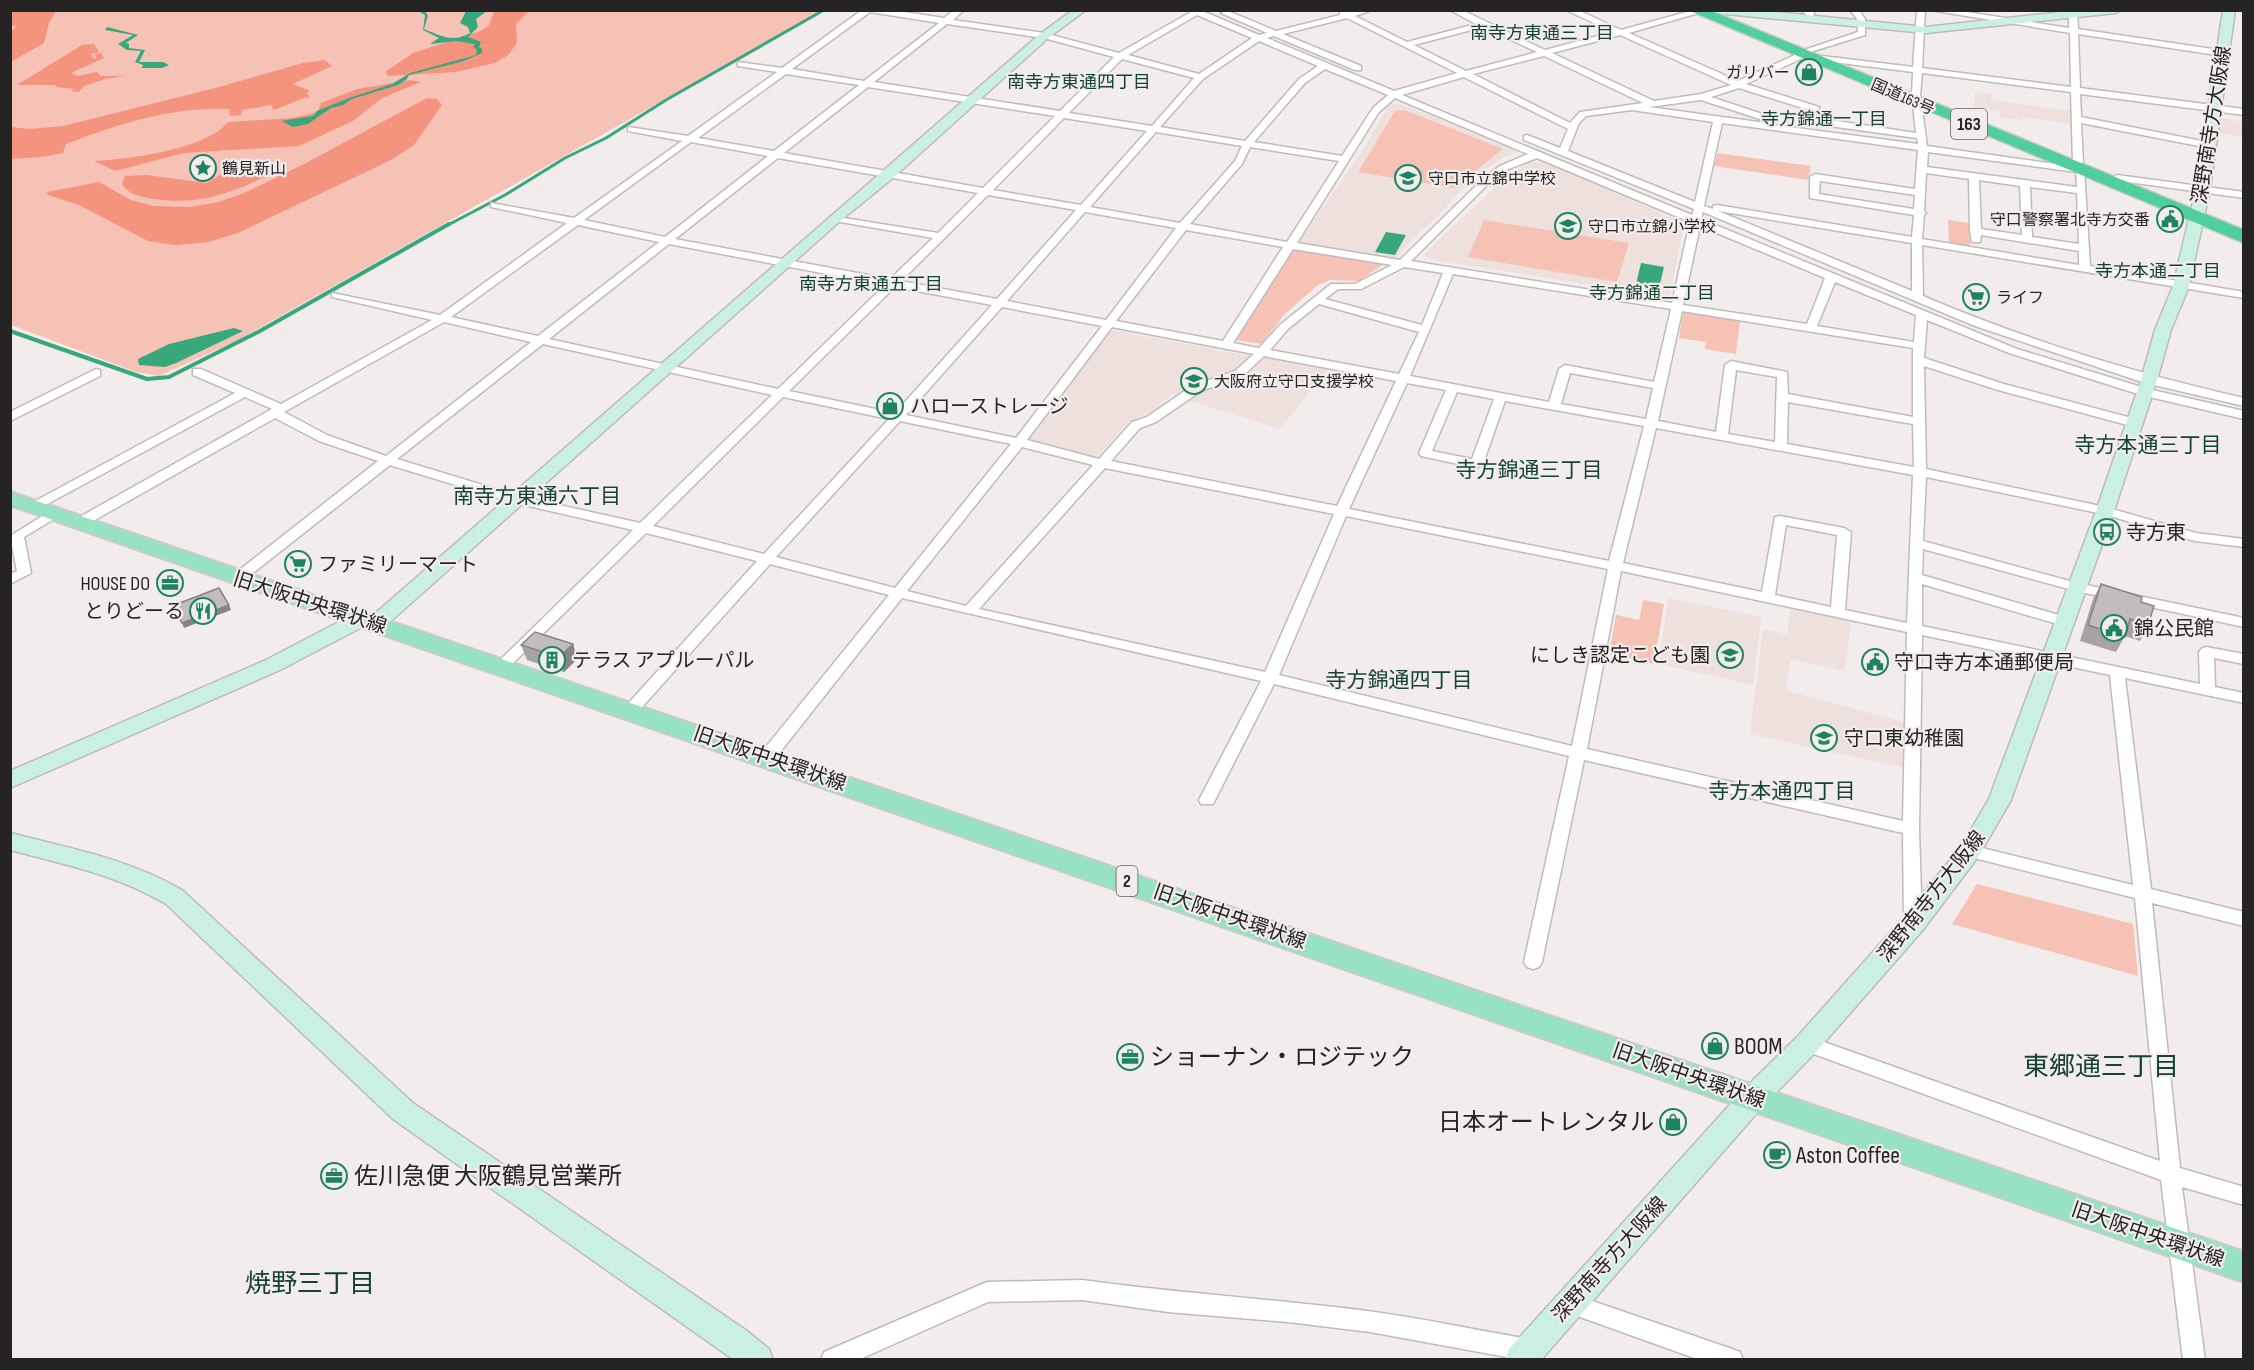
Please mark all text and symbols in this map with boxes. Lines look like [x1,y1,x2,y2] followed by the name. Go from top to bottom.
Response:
[1470,23,1614,44] district label: 南寺方東通三丁目
[2188,44,2236,206] street label: 深野南寺方大阪線
[1794,57,1824,87] shop icon: ガリバー
[1726,64,1790,83] place label: ガリバー
[1007,72,1151,93] district label: 南寺方東通四丁目
[1868,75,1937,119] street label: 国道163号
[1761,109,1887,130] district label: 寺方錦通一丁目
[1951,109,1987,139] road number: 163
[188,153,218,183] place icon: 鶴見新山
[222,160,286,179] place label: 鶴見新山
[1393,163,1423,193] school or university icon: 守口市立錦中学校
[1428,170,1556,189] place label: 守口市立錦中学校
[2155,204,2185,234] public building icon: 守口警察署北寺方交番
[1553,211,1583,241] school or university icon: 守口市立錦小学校
[1990,211,2150,230] place label: 守口警察署北寺方交番
[1588,218,1716,237] place label: 守口市立錦小学校
[2095,261,2221,282] district label: 寺方本通二丁目
[799,274,943,295] district label: 南寺方東通五丁目
[1961,282,1991,312] supermarket icon: ライフ
[1589,283,1715,304] district label: 寺方錦通二丁目
[1996,289,2044,308] place label: ライフ
[1179,366,1209,396] school or university icon: 大阪府立守口支援学校
[1214,373,1374,392] place label: 大阪府立守口支援学校
[875,391,905,421] shop icon: ハローストレージ
[910,395,1069,419] place label: ハローストレージ
[2075,433,2222,458] district label: 寺方本通三丁目
[1456,458,1603,483] district label: 寺方錦通三丁目
[453,484,621,509] district label: 南寺方東通六丁目
[2092,517,2122,547] bus stop icon: 寺方東
[2126,521,2186,545] place label: 寺方東
[283,549,313,579] supermarket icon: ファミリーマート
[318,553,478,577] place label: ファミリーマート
[230,567,389,639] street label: 旧大阪中央環状線
[155,568,185,598] office icon: HOUSE DO
[80,572,150,596] place label: HOUSE DO
[188,596,218,626] restaurant icon: とりどーる
[84,600,184,624] place label: とりどーる
[2099,613,2129,643] public building icon: 錦公民館
[2134,617,2214,641] place label: 錦公民館
[1715,640,1745,670] school or university icon: にしき認定こども園
[1530,644,1710,668] place label: にしき認定こども園
[537,645,567,675] building icon: テラス アプルーパル
[1860,647,1890,677] public building icon: 守口寺方本通郵便局
[572,649,755,673] place label: テラス アプルーパル
[1894,651,2074,675] place label: 守口寺方本通郵便局
[1326,668,1473,693] district label: 寺方錦通四丁目
[690,722,849,796] street label: 旧大阪中央環状線
[1809,723,1839,753] school or university icon: 守口東幼稚園
[1844,727,1964,751] place label: 守口東幼稚園
[1709,779,1856,804] district label: 寺方本通四丁目
[1873,826,1990,967] street label: 深野南寺方大阪線
[1116,866,1138,896] road number: 2
[1150,880,1309,954] street label: 旧大阪中央環状線
[1700,1031,1730,1061] shop icon: BOOM
[1734,1032,1783,1061] place label: BOOM
[1609,1039,1768,1113] street label: 旧大阪中央環状線
[1115,1042,1145,1072] office icon: ショーナン・ロジテック
[1150,1043,1414,1072] place label: ショーナン・ロジテック
[2023,1052,2179,1083] district label: 東郷通三丁目
[1658,1107,1688,1137] shop icon: 日本オートレンタル
[1438,1108,1654,1137] place label: 日本オートレンタル
[1762,1140,1792,1170] cafe icon: Aston Coffee
[1795,1141,1900,1170] place label: Aston Coffee
[319,1161,349,1191] office icon: 佐川急便 大阪鶴見営業所
[354,1162,622,1191] place label: 佐川急便 大阪鶴見営業所
[1547,1192,1672,1327] street label: 深野南寺方大阪線
[2068,1198,2227,1272] street label: 旧大阪中央環状線
[245,1269,375,1300] district label: 焼野三丁目

